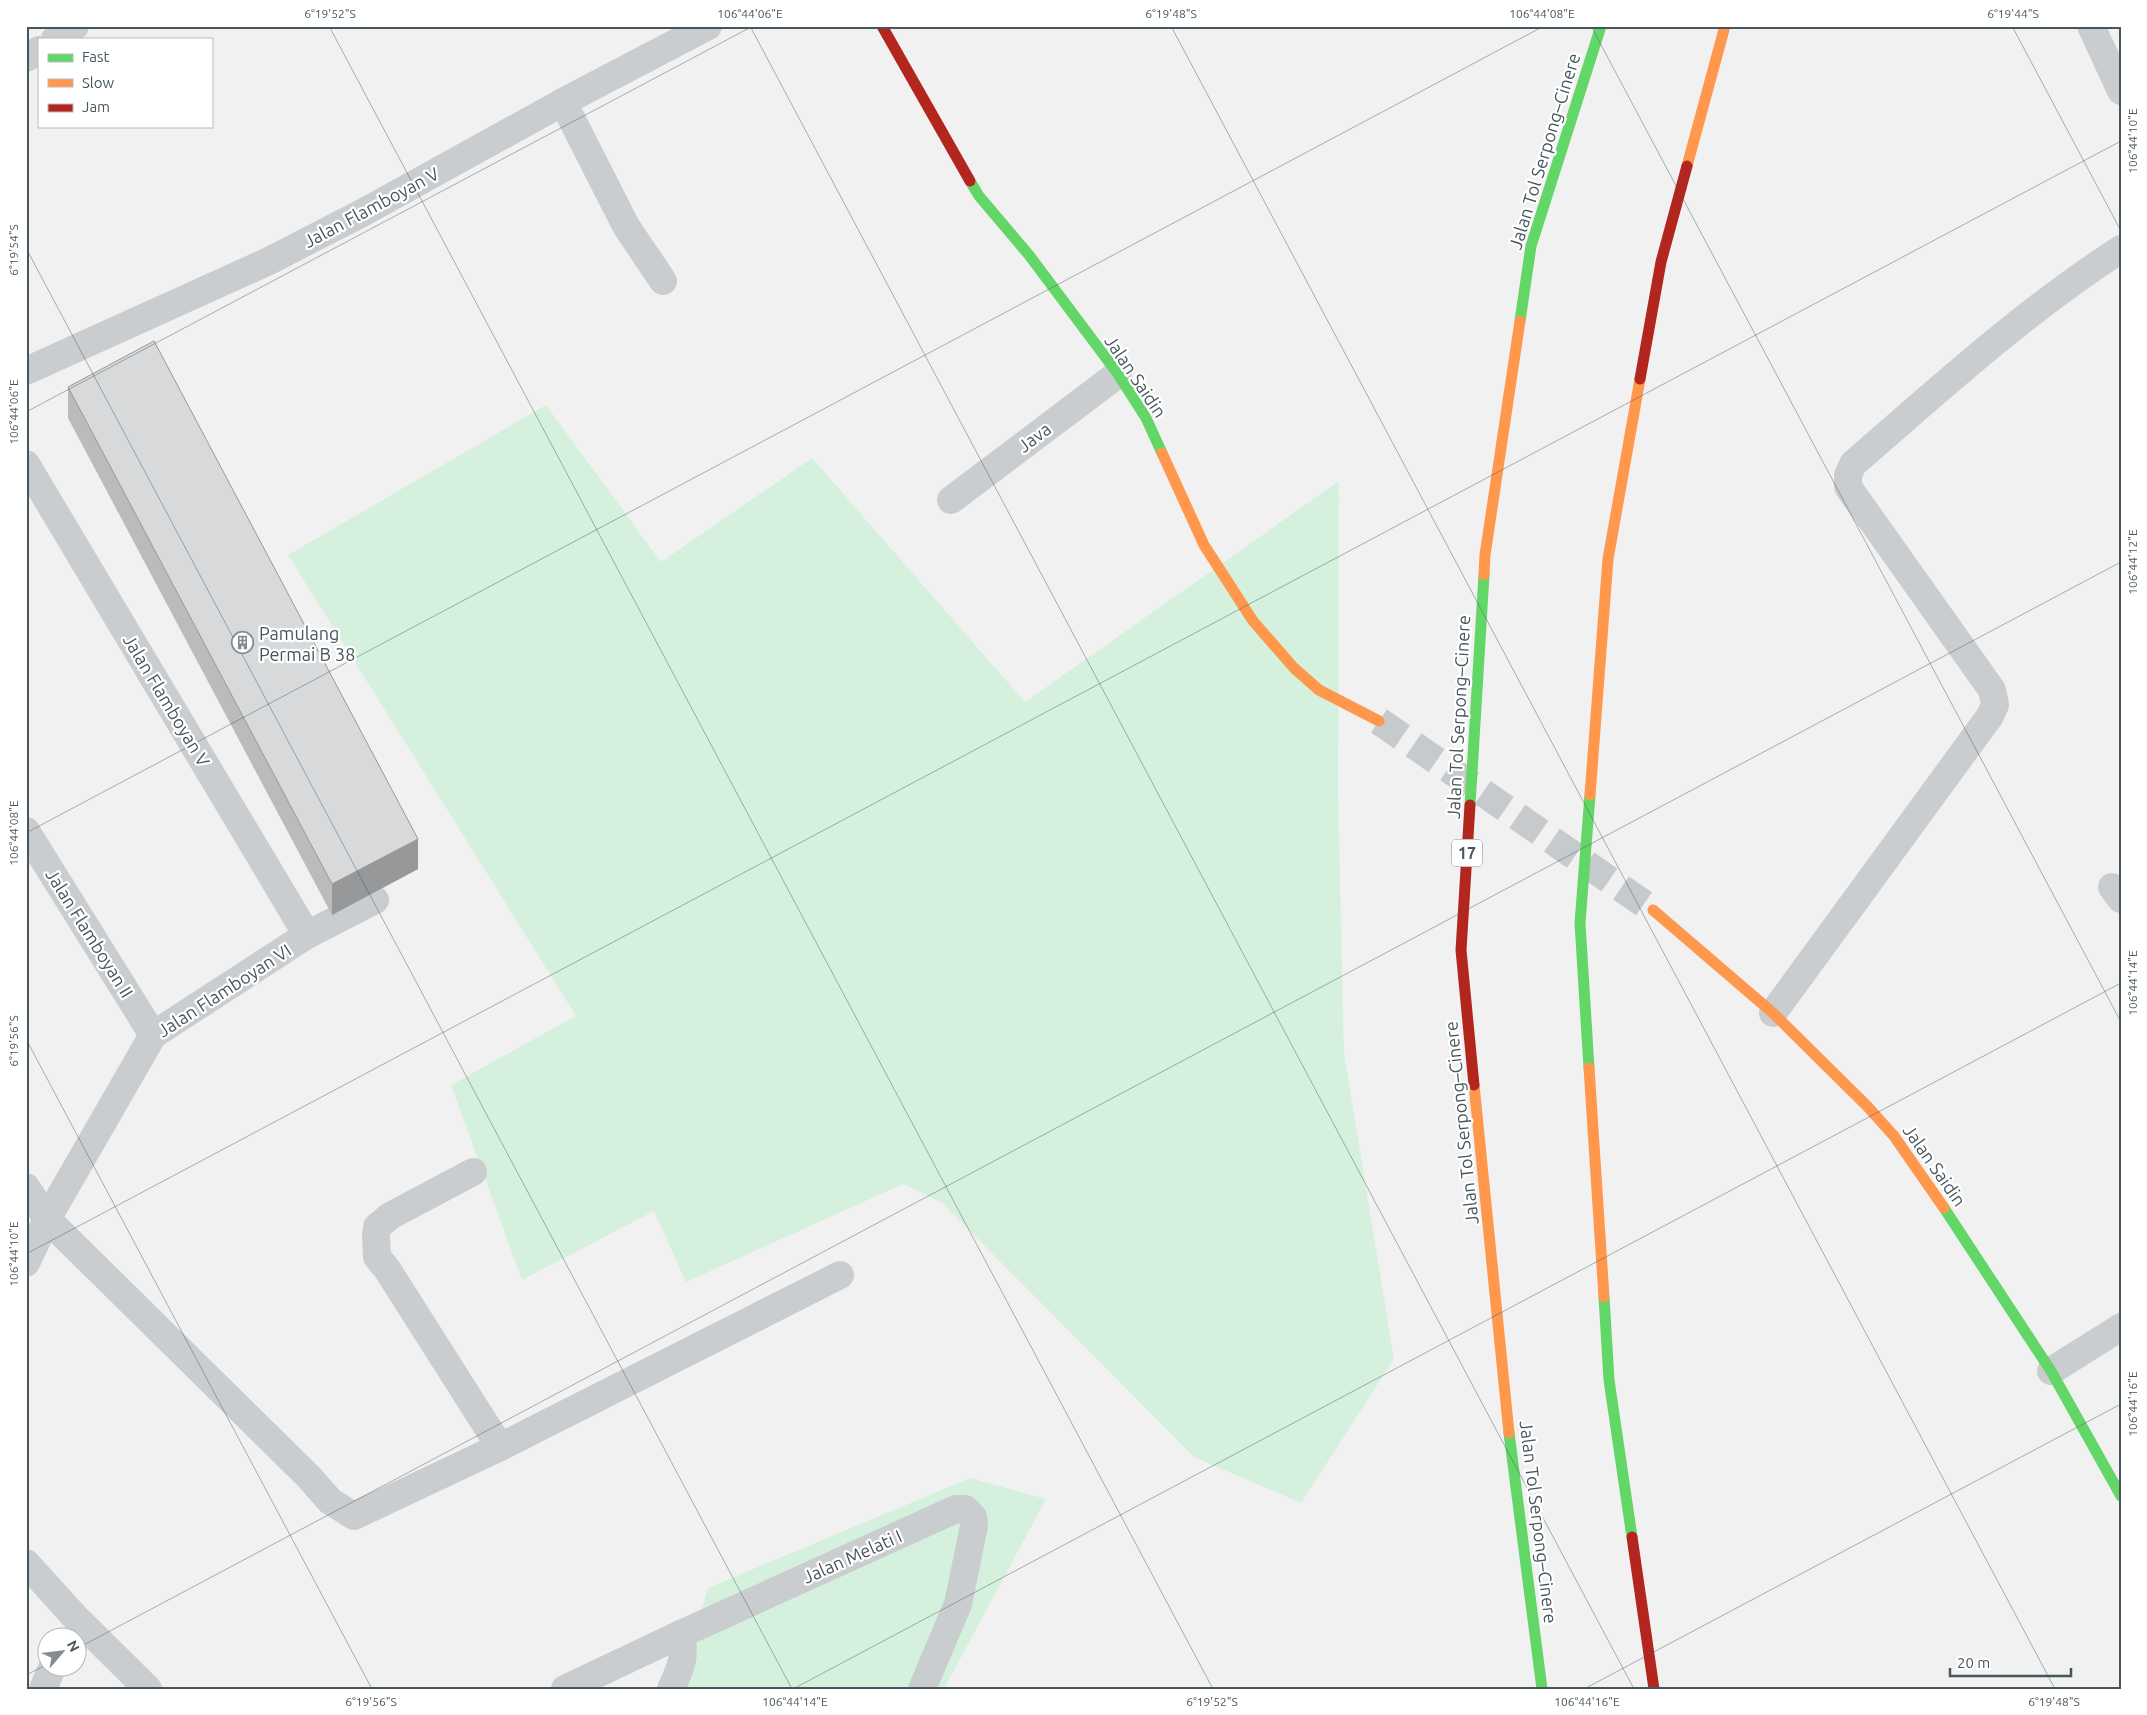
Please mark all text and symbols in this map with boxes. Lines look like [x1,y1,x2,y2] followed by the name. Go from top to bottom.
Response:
[304,7,356,20] text: 6°19'52"S
[717,7,783,20] text: 106°44'06"E
[1145,7,1197,20] text: 6°19'48"S
[1509,7,1575,20] text: 106°44'08"E
[1987,7,2039,20] text: 6°19'44"S
[38,38,212,128] legend
[82,48,110,65] text: Fast
[1505,50,1583,252] street label: Jalan Tol Serpong–Cinere
[82,74,115,91] text: Slow
[82,98,110,115] text: Jam
[2126,108,2139,174] text: 106°44'10"E
[300,163,443,251] street label: Jalan Flamboyan V
[7,224,20,276] text: 6°19'54"S
[1101,331,1171,421] street label: Jalan Saidin
[7,379,20,445] text: 106°44'06"E
[1014,418,1054,456] street label: Java
[2126,529,2139,595] text: 106°44'12"E
[1443,614,1473,820] street label: Jalan Tol Serpong–Cinere
[259,623,355,664] place label: Pamulang Permai B 38
[120,630,215,770] street label: Jalan Flamboyan V
[231,631,255,655] building icon: Pamulang Permai B 38
[7,800,20,866] text: 106°44'08"E
[1452,840,1482,866] road number: 17
[42,865,138,1001] street label: Jalan Flamboyan II
[154,939,294,1041] street label: Jalan Flamboyan VI
[2126,950,2139,1016] text: 106°44'14"E
[7,1015,20,1067] text: 6°19'56"S
[1440,1020,1482,1226] street label: Jalan Tol Serpong–Cinere
[1900,1120,1970,1210] street label: Jalan Saidin
[7,1221,20,1287] text: 106°44'10"E
[2126,1371,2139,1437] text: 106°44'16"E
[1517,1419,1561,1625] street label: Jalan Tol Serpong–Cinere
[799,1525,905,1587] street label: Jalan Melati I
[38,1628,88,1678] north arrow
[64,1638,83,1654] text: N
[1950,1645,2071,1677] scale bar
[1957,1654,1990,1671] text: 20 m
[345,1695,397,1708] text: 6°19'56"S
[762,1695,828,1708] text: 106°44'14"E
[1186,1695,1238,1708] text: 6°19'52"S
[1554,1695,1620,1708] text: 106°44'16"E
[2028,1695,2080,1708] text: 6°19'48"S

